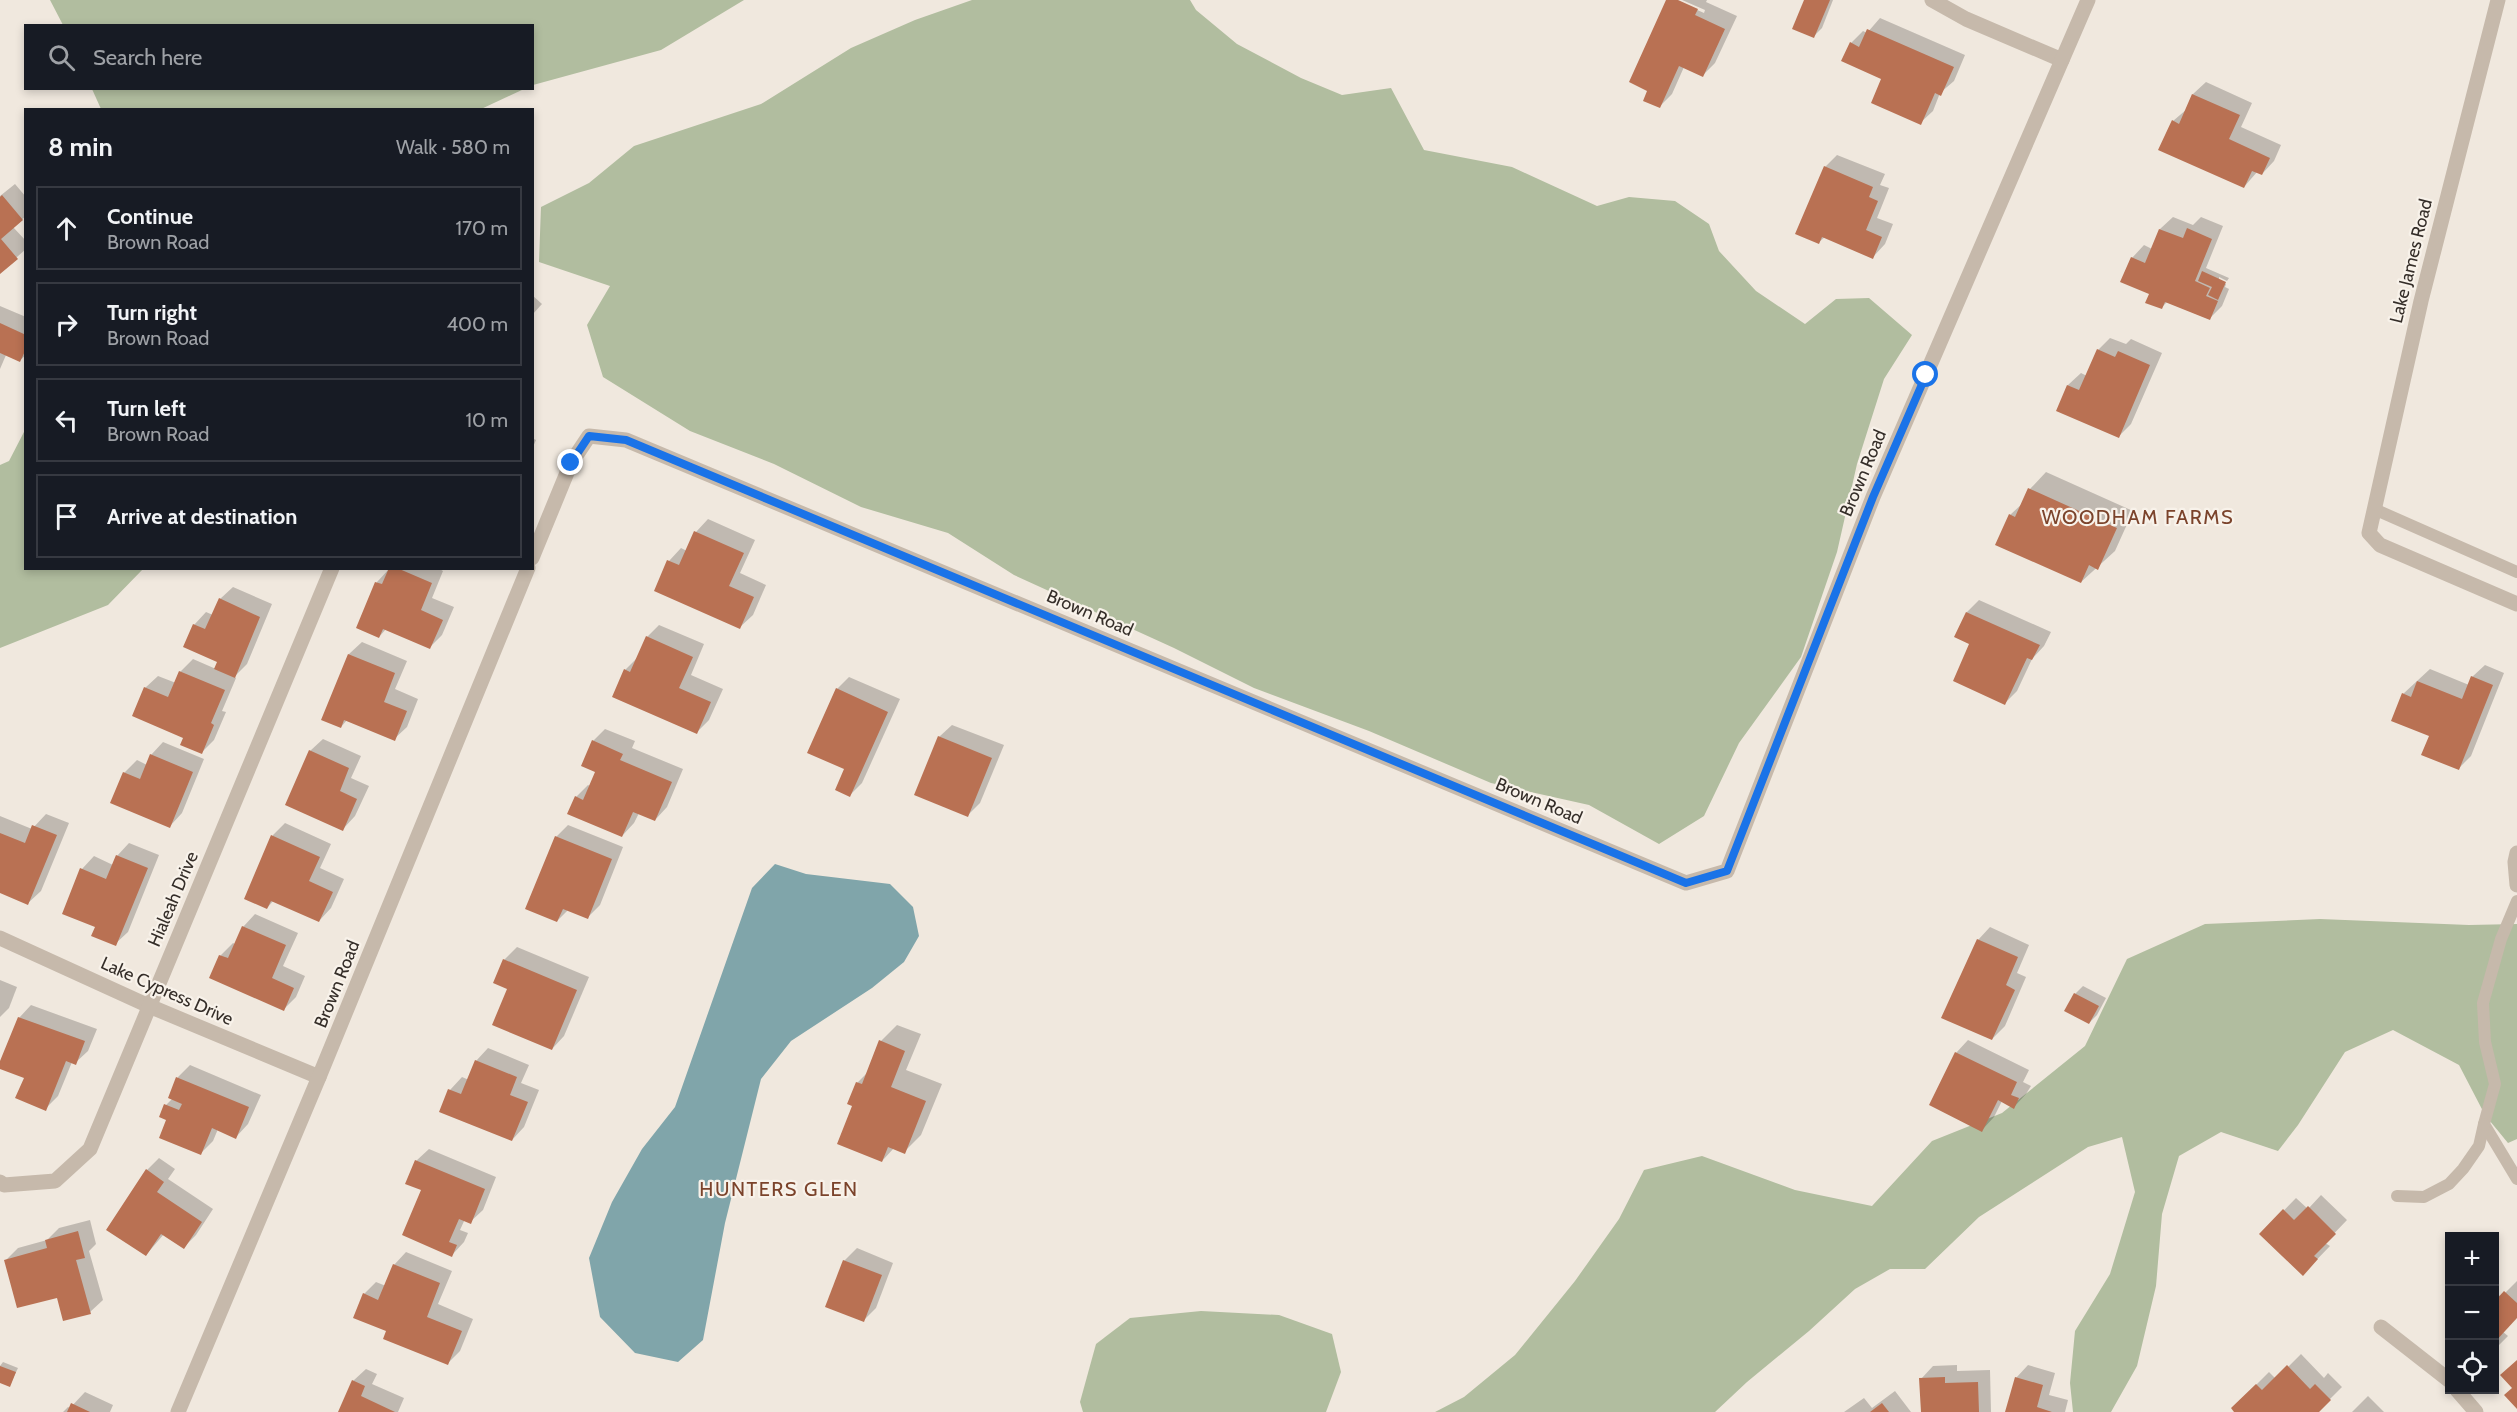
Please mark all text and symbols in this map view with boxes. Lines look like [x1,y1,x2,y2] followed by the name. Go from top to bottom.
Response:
[24,24,534,90] search box
[45,41,78,74] icon: search
[93,44,202,71] text: Search here
[48,131,113,163] text: 8 min
[396,135,510,159] text: Walk · 580 m
[2385,197,2437,325] street label: Lake James Road
[107,203,193,230] text: Continue
[50,212,83,245] icon: ahead
[456,216,508,240] text: 170 m
[107,230,209,254] text: Brown Road
[107,299,197,326] text: Turn right
[50,308,83,341] icon: right
[446,312,508,336] text: 400 m
[107,326,209,350] text: Brown Road
[1912,361,1938,387] route start
[107,395,186,422] text: Turn left
[50,404,83,437] icon: left
[465,408,508,432] text: 10 m
[107,422,209,446] text: Brown Road
[1835,426,1891,520] street label: Brown Road
[557,449,583,475] route end
[50,500,83,533] icon: arrive
[107,503,297,530] text: Arrive at destination
[2042,505,2234,529] district label: WOODHAM FARMS
[1043,585,1137,641] street label: Brown Road
[1492,773,1586,829] street label: Brown Road
[143,848,203,950] street label: Hialeah Drive
[310,937,364,1031] street label: Brown Road
[97,952,237,1030] street label: Lake Cypress Drive
[699,1177,859,1201] district label: HUNTERS GLEN
[2445,1232,2499,1394] map controls
[2445,1232,2499,1286] button: +
[2445,1286,2499,1340] button: −
[2445,1340,2499,1394] button: locate

